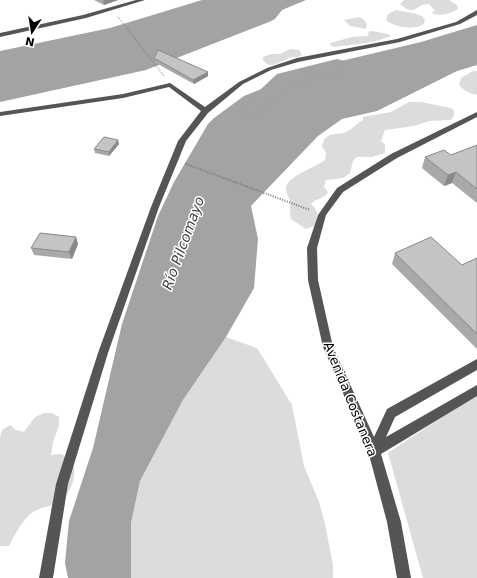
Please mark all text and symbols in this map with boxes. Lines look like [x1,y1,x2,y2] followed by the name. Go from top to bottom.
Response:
[12,12,52,52] north arrow
[24,34,36,49] text: N
[159,194,207,292] water label: Río Pilcomayo
[321,340,380,459] street label: Avenida Costanera

